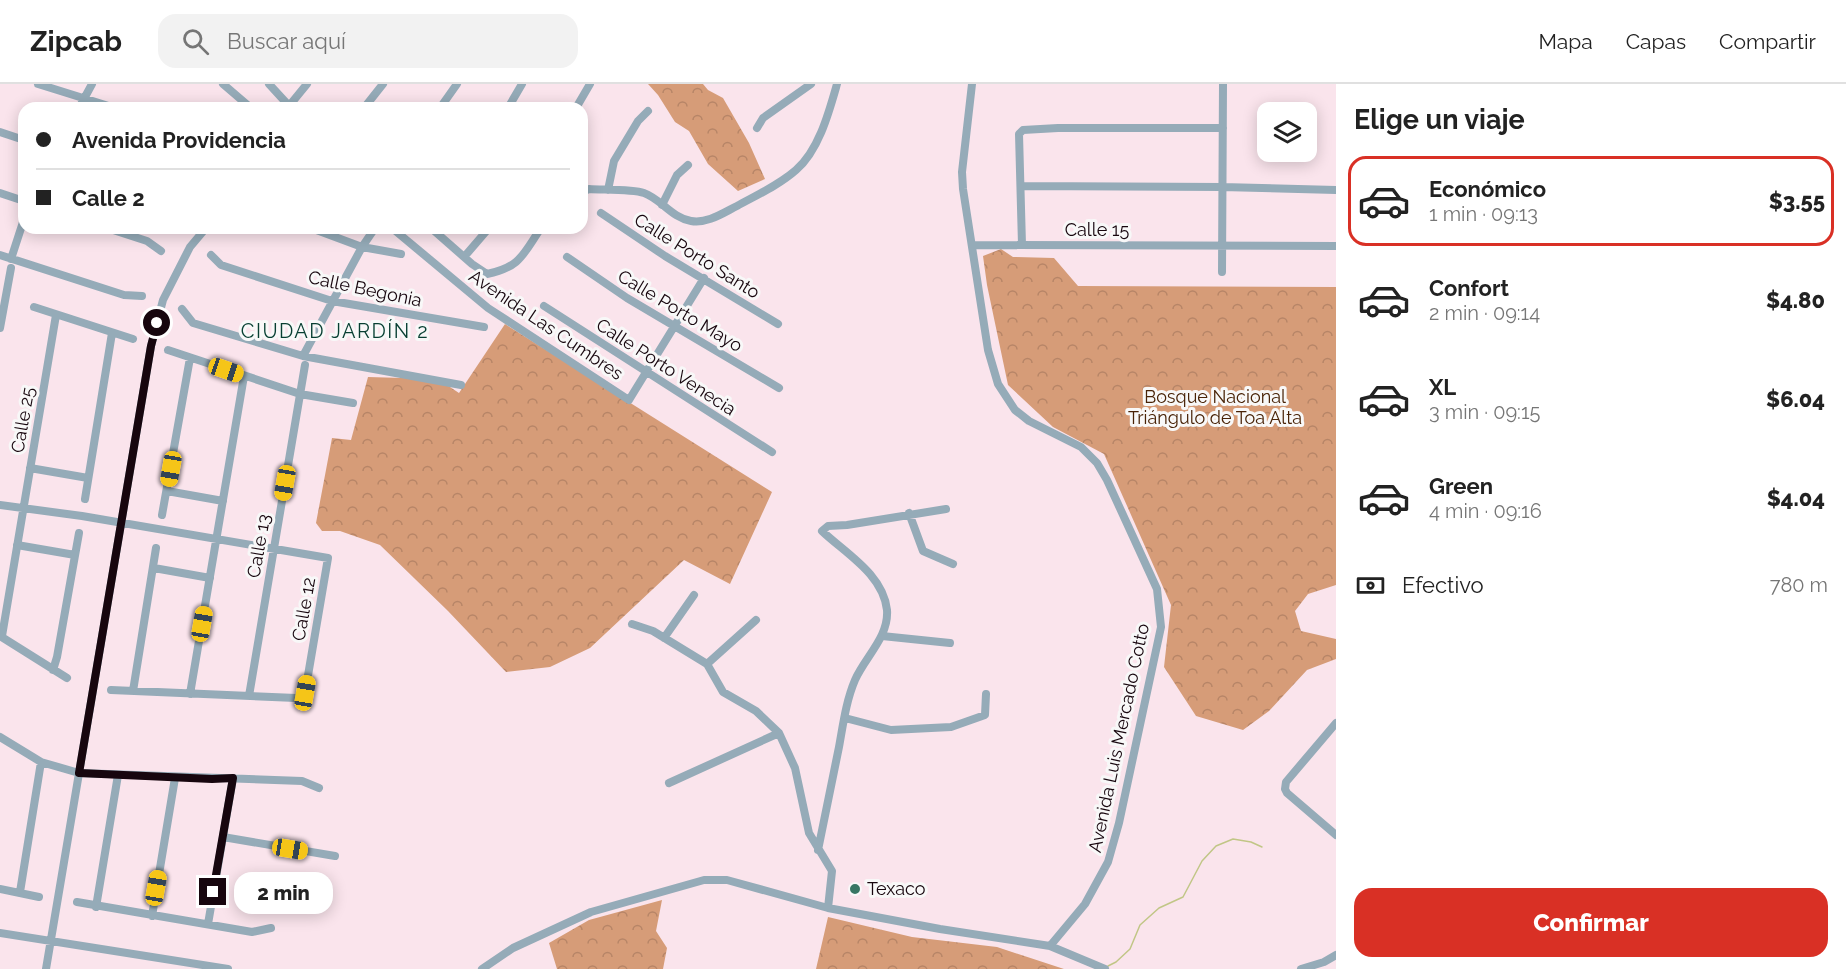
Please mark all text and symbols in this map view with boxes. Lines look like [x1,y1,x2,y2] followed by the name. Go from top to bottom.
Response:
[158,14,578,68] search box
[30,25,122,58] text: Zipcab
[179,25,212,58] icon: search
[227,28,346,54] text: Buscar aquí
[1538,29,1593,54] text: Mapa
[1626,29,1686,54] text: Capas
[1719,29,1816,54] text: Compartir
[1257,102,1317,162] map controls
[1257,102,1317,162] button: layers
[1354,104,1525,135] text: Elige un viaje
[72,127,286,153] text: Avenida Providencia
[1357,174,1411,228] icon: car
[1429,176,1546,202] text: Económico
[72,185,145,211] text: Calle 2
[1769,188,1825,214] text: $3.55
[1429,202,1538,226] text: 1 min · 09:13
[631,209,764,303] street label: Calle Porto Santo
[1065,219,1129,240] street label: Calle 15
[465,265,627,384] street label: Avenida Las Cumbres
[614,265,747,356] street label: Calle Porto Mayo
[306,266,424,311] street label: Calle Begonia
[1357,273,1411,327] icon: car
[1429,275,1509,301] text: Confort
[1766,287,1825,313] text: $4.80
[1429,301,1540,325] text: 2 min · 09:14
[143,309,170,336] route start
[593,314,740,419] street label: Calle Porto Venecia
[241,319,429,343] district label: CIUDAD JARDÍN 2
[206,356,246,384] car
[1357,372,1411,426] icon: car
[1429,374,1456,400] text: XL
[6,385,39,454] street label: Calle 25
[1128,386,1302,428] park label: Bosque Nacional Triángulo de Toa Alta
[1766,386,1825,412] text: $6.04
[1429,400,1540,424] text: 3 min · 09:15
[159,450,183,488] car
[273,464,297,502] car
[1357,471,1411,525] icon: car
[1429,473,1493,499] text: Green
[1767,485,1825,511] text: $4.04
[1429,499,1542,523] text: 4 min · 09:16
[243,512,274,579] street label: Calle 13
[1354,569,1387,602] icon: cash
[1402,572,1484,598] text: Efectivo
[1770,573,1828,597] text: 780 m
[288,575,319,642] street label: Calle 12
[190,605,214,643] car
[1084,621,1153,854] street label: Avenida Luis Mercado Cotto
[293,674,317,712] car
[271,837,309,861] car
[144,869,168,907] car
[234,871,333,913] callout: 2 min
[199,878,226,905] route end
[867,878,926,899] place label: Texaco
[257,881,310,905] text: 2 min
[848,882,862,896] marker: Texaco
[1354,888,1828,957] button: Confirmar

